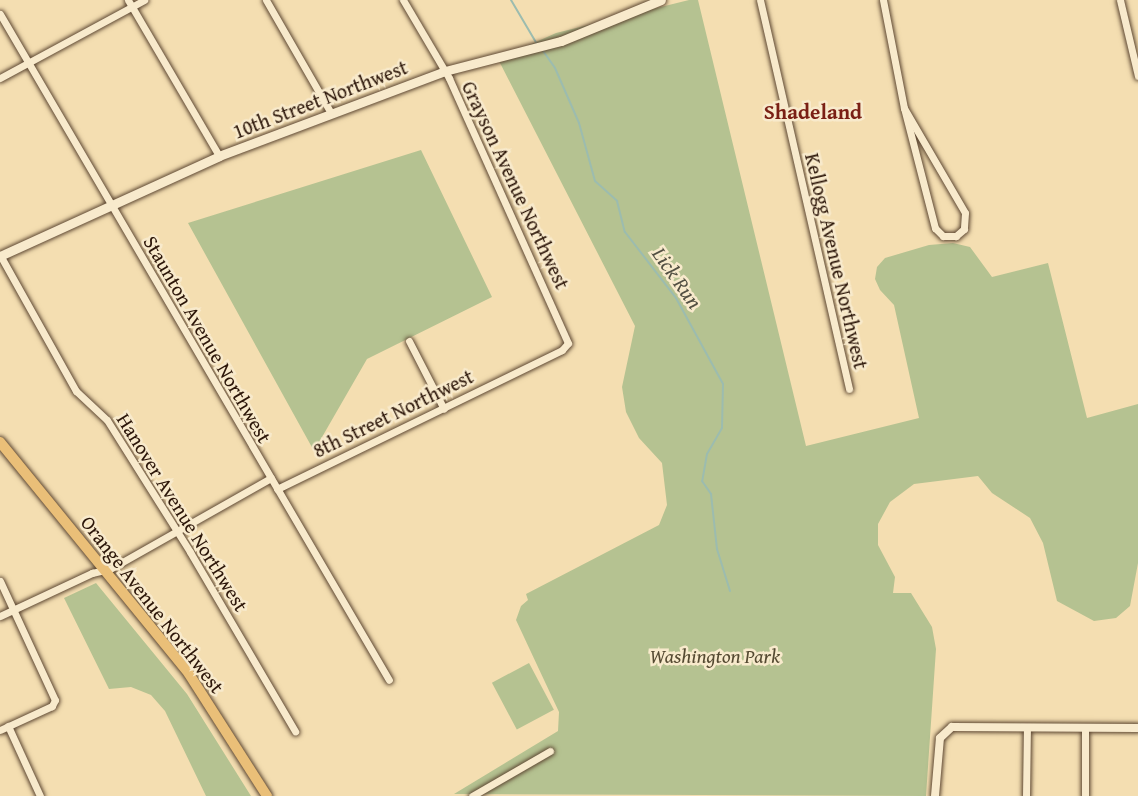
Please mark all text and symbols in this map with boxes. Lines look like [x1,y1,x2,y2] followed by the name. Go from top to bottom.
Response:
[229,55,411,143] street label: 10th Street Northwest
[457,77,575,293] street label: Grayson Avenue Northwest
[764,99,862,125] district label: Shadeland
[800,151,874,371] street label: Kellogg Avenue Northwest
[139,231,277,447] street label: Staunton Avenue Northwest
[647,242,707,314] water label: Lick Run
[309,364,477,462] street label: 8th Street Northwest
[112,408,254,616] street label: Hanover Avenue Northwest
[76,511,230,697] street label: Orange Avenue Northwest
[650,643,780,667] park label: Washington Park

